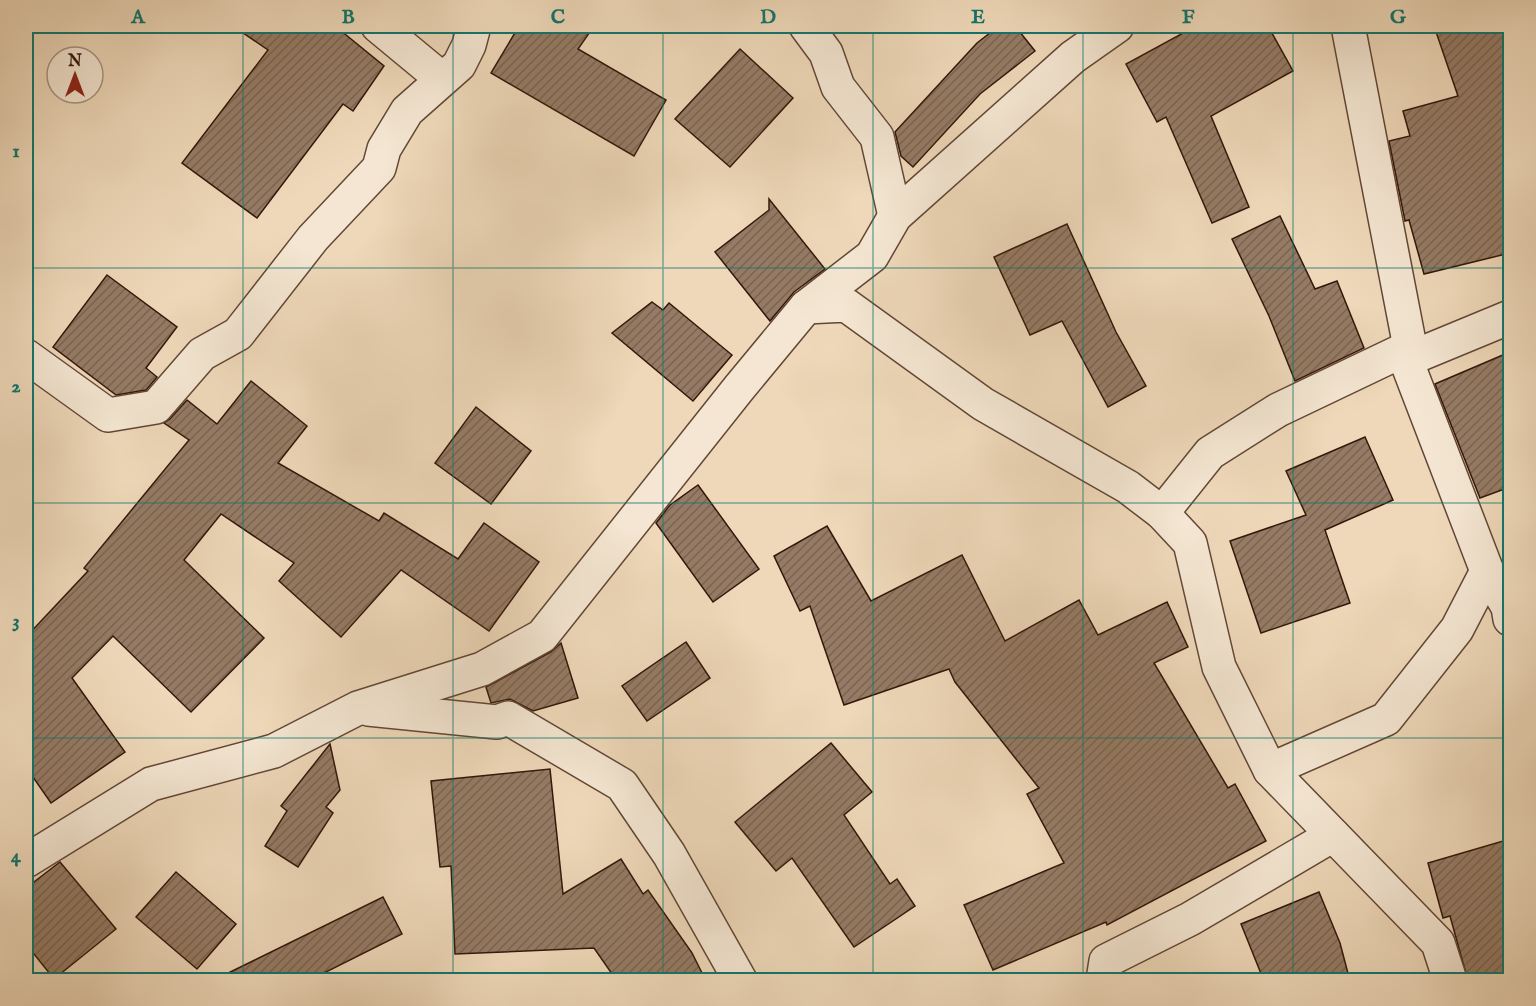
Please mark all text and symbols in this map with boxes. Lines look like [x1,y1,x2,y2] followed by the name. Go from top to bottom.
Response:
[130,5,146,30] text: A
[341,5,355,30] text: B
[551,5,565,30] text: C
[760,5,776,30] text: D
[971,5,985,30] text: E
[1182,5,1195,30] text: F
[1390,5,1407,30] text: G
[45,45,105,105] north arrow
[67,52,82,72] text: N
[12,139,20,164] text: 1
[11,374,21,399] text: 2
[12,609,20,634] text: 3
[11,844,22,869] text: 4

